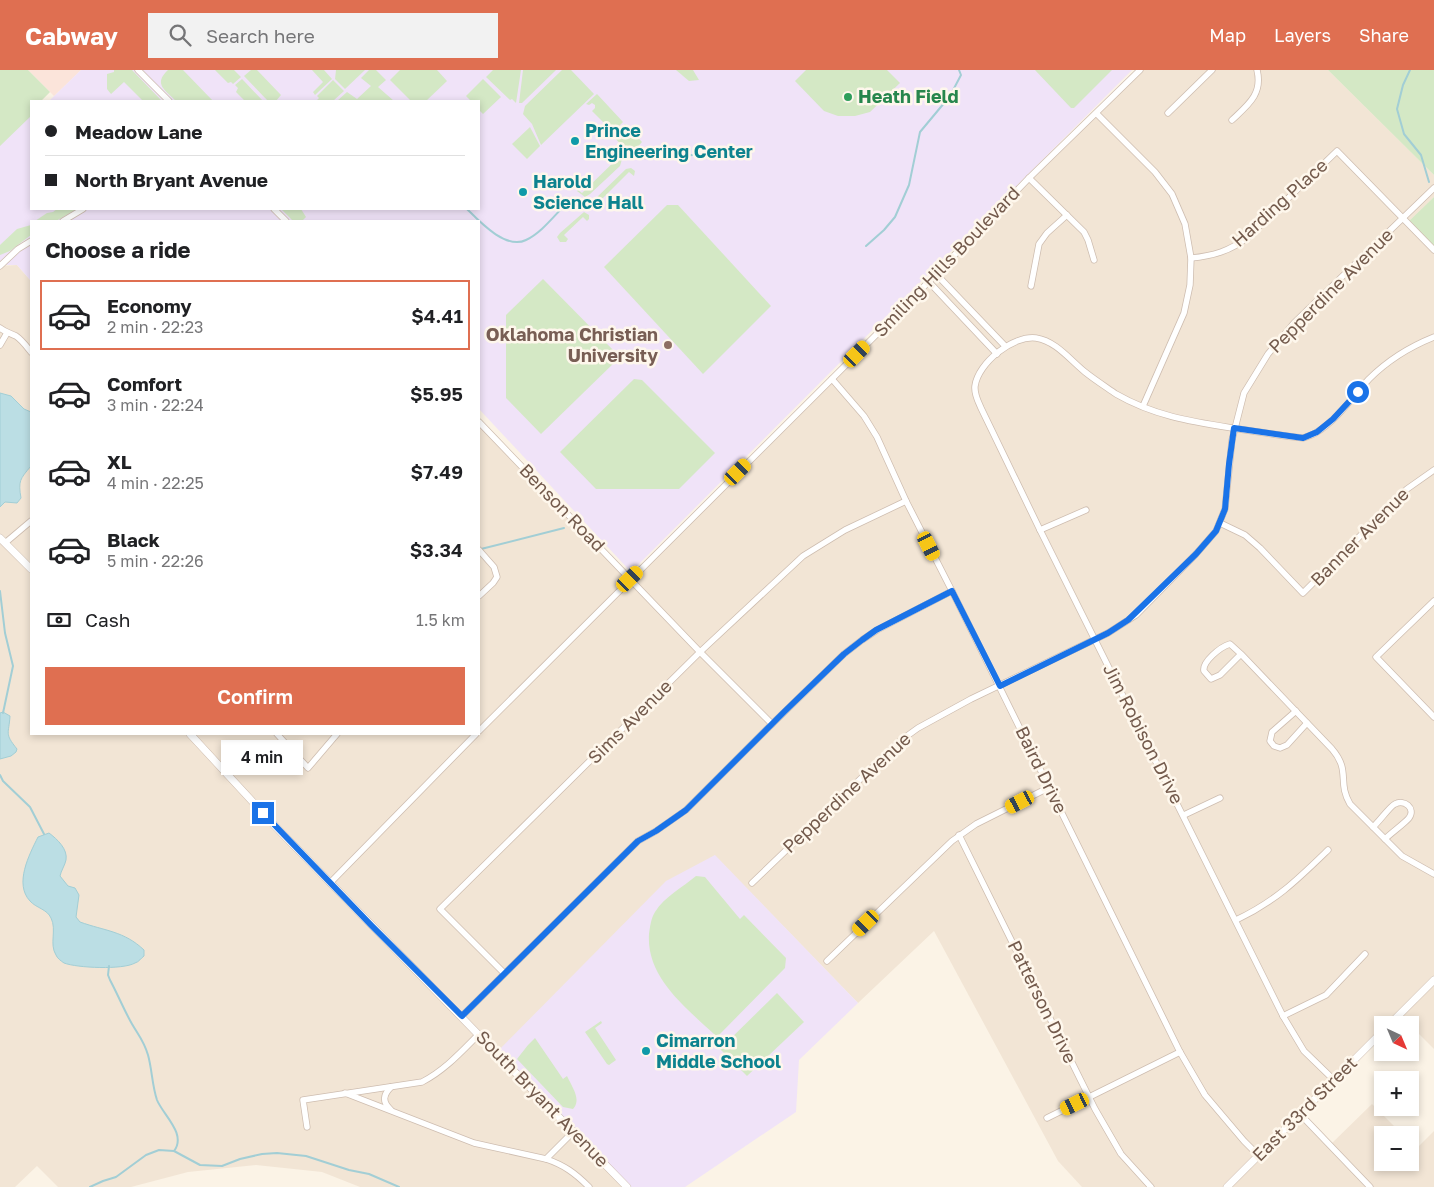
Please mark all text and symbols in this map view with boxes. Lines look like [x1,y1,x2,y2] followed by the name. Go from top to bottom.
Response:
[148,13,498,58] search box
[25,21,118,50] text: Cabway
[166,21,194,49] icon: search
[206,24,315,47] text: Search here
[1209,24,1246,46] text: Map
[1274,24,1331,46] text: Layers
[1359,24,1409,46] text: Share
[858,85,959,107] place label: Heath Field
[842,91,854,103] marker: Heath Field
[585,119,753,162] place label: Prince Engineering Center
[75,120,202,143] text: Meadow Lane
[569,135,581,147] marker: Prince Engineering Center
[1227,154,1332,251] street label: Harding Place
[75,168,268,191] text: North Bryant Avenue
[533,170,644,213] place label: Harold Science Hall
[869,182,1024,341] street label: Smiling Hills Boulevard
[517,186,529,198] marker: Harold Science Hall
[1263,223,1397,357] street label: Pepperdine Avenue
[45,236,191,263] text: Choose a ride
[47,293,92,338] icon: car
[107,294,192,317] text: Economy
[411,304,463,327] text: $4.41
[107,317,203,337] text: 2 min · 22:23
[486,323,658,366] place label: Oklahoma Christian University
[841,338,872,370] car
[662,339,674,351] marker: Oklahoma Christian University
[47,371,92,416] icon: car
[107,372,182,395] text: Comfort
[1347,381,1369,403] route start
[410,382,463,405] text: $5.95
[107,395,204,415] text: 3 min · 22:24
[47,449,92,494] icon: car
[107,450,132,473] text: XL
[722,456,753,488] car
[515,459,610,556] street label: Benson Road
[411,460,463,483] text: $7.49
[107,473,204,493] text: 4 min · 22:25
[1306,483,1413,590] street label: Banner Avenue
[47,527,92,572] icon: car
[107,528,160,551] text: Black
[915,529,942,563] car
[410,538,463,561] text: $3.34
[107,551,204,571] text: 5 min · 22:26
[613,563,646,595] car
[45,606,73,634] icon: cash
[85,608,130,631] text: Cash
[416,610,465,630] text: 1.5 km
[1099,660,1189,807] street label: Jim Robison Drive
[45,667,465,725] button: Confirm
[583,675,676,768] street label: Sims Avenue
[1011,722,1072,817] street label: Baird Drive
[778,727,915,857] street label: Pepperdine Avenue
[222,740,304,776] callout: 4 min
[241,747,283,767] text: 4 min
[1003,789,1036,815] car
[252,802,274,824] route end
[849,907,882,939] car
[1004,937,1082,1067] street label: Patterson Drive
[1374,1016,1419,1061] north arrow
[1374,1016,1419,1171] map controls
[472,1025,614,1171] street label: South Bryant Avenue
[656,1029,781,1072] place label: Cimarron Middle School
[640,1045,652,1057] marker: Cimarron Middle School
[1247,1051,1361,1165] street label: East 33rd Street
[1374,1071,1419,1116] button: +
[1058,1091,1091,1117] car
[1374,1126,1419,1171] button: −

